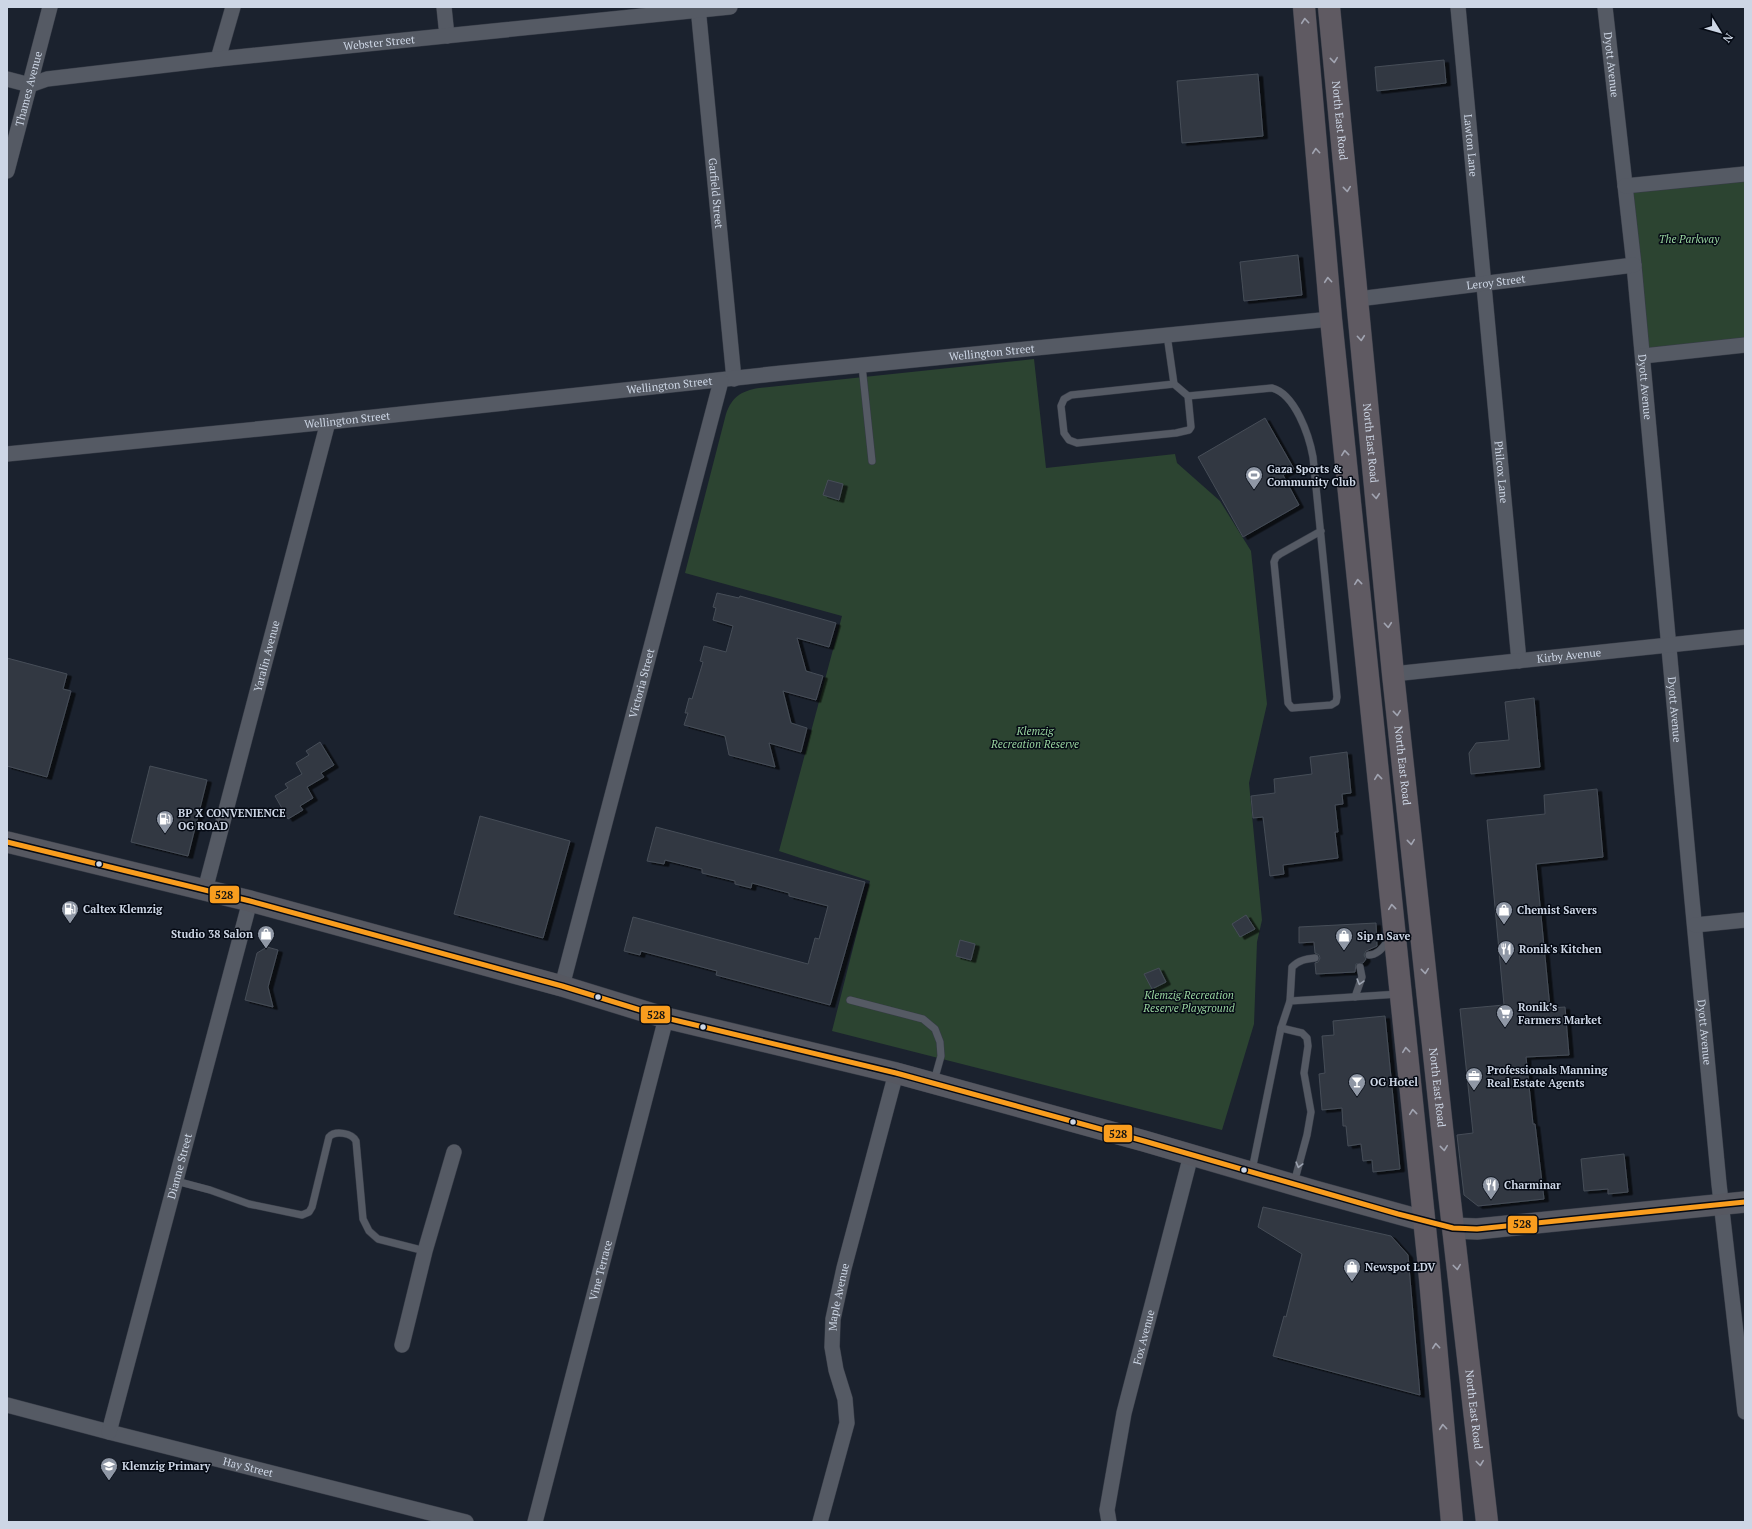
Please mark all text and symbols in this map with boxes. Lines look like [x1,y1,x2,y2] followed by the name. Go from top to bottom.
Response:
[1700,12,1740,52] north arrow
[1301,18,1310,24] one-way arrow
[1719,30,1736,46] text: N
[1601,31,1622,99] street label: Dyott Avenue
[343,32,416,53] street label: Webster Street
[12,49,45,128] street label: Thames Avenue
[1329,57,1338,63] one-way arrow
[1329,80,1351,161] street label: North East Road
[1461,114,1481,178] street label: Lawton Lane
[1312,148,1321,154] one-way arrow
[706,157,726,229] street label: Garfield Street
[1342,186,1351,192] one-way arrow
[1659,232,1720,246] park label: The Parkway
[1466,271,1526,293] street label: Leroy Street
[1323,277,1332,283] one-way arrow
[1357,335,1366,341] one-way arrow
[948,341,1035,364] street label: Wellington Street
[1635,353,1655,421] street label: Dyott Avenue
[626,374,713,397] street label: Wellington Street
[1360,403,1382,483] street label: North East Road
[304,408,391,431] street label: Wellington Street
[1491,440,1511,504] street label: Philcox Lane
[1341,450,1350,456] one-way arrow
[1267,462,1356,489] place label: Gaza Sports & Community Club
[1244,465,1264,490] sports icon: Gaza Sports & Community Club
[1372,493,1381,499] one-way arrow
[1354,579,1363,585] one-way arrow
[250,618,283,693] street label: Yaralin Avenue
[1384,622,1393,628] one-way arrow
[1536,645,1602,666] street label: Kirby Avenue
[626,647,657,720] street label: Victoria Street
[1665,676,1685,743] street label: Dyott Avenue
[1393,710,1402,716] one-way arrow
[990,724,1079,751] park label: Klemzig Recreation Reserve
[1392,725,1414,806] street label: North East Road
[1374,774,1383,780] one-way arrow
[178,806,286,833] place label: BP X CONVENIENCE OG ROAD
[155,809,175,834] fuel station icon: BP X CONVENIENCE OG ROAD
[1406,839,1415,845] one-way arrow
[94,859,104,869] unlabelled marker
[209,885,240,904] line badge: 528
[215,888,233,902] text: 528
[60,899,80,924] fuel station icon: Caltex Klemzig
[1494,900,1514,925] shop icon: Chemist Savers
[83,902,163,916] place label: Caltex Klemzig
[1517,903,1597,917] place label: Chemist Savers
[1387,904,1396,910] one-way arrow
[256,924,276,949] shop icon: Studio 38 Salon
[1334,926,1354,951] shop icon: Sip n Save
[171,927,253,941] place label: Studio 38 Salon
[1357,929,1411,943] place label: Sip n Save
[1496,939,1516,964] restaurant icon: Ronik's Kitchen
[1519,942,1602,956] place label: Ronik's Kitchen
[1420,968,1429,974] one-way arrow
[1356,978,1365,985] one-way arrow
[1142,988,1235,1015] park label: Klemzig Recreation Reserve Playground
[593,992,603,1002] unlabelled marker
[1694,999,1715,1066] street label: Dyott Avenue
[1518,1000,1602,1027] place label: Ronik’s Farmers Market
[1495,1003,1515,1028] supermarket icon: Ronik’s Farmers Market
[640,1005,671,1024] line badge: 528
[647,1008,665,1022] text: 528
[698,1022,708,1032] unlabelled marker
[1402,1047,1411,1053] one-way arrow
[1426,1047,1449,1128] street label: North East Road
[1487,1063,1608,1090] place label: Professionals Manning Real Estate Agents
[1464,1066,1484,1091] office icon: Professionals Manning Real Estate Agents
[1347,1072,1367,1097] bar icon: OG Hotel
[1370,1075,1418,1089] place label: OG Hotel
[1409,1109,1418,1115] one-way arrow
[1068,1117,1078,1127] unlabelled marker
[1103,1124,1133,1143] line badge: 528
[1109,1127,1127,1141] text: 528
[164,1132,195,1201] street label: Dianne Street
[1439,1145,1448,1151] one-way arrow
[1295,1161,1304,1168] one-way arrow
[1239,1165,1249,1175] unlabelled marker
[1481,1175,1501,1200] restaurant icon: Charminar
[1504,1178,1561,1192] place label: Charminar
[1507,1215,1538,1234] line badge: 528
[1513,1217,1531,1231] text: 528
[586,1238,615,1302] street label: Vine Terrace
[1342,1257,1362,1282] shop icon: Newspot LDV
[1365,1260,1436,1274] place label: Newspot LDV
[826,1261,852,1331] street label: Maple Avenue
[1452,1264,1461,1270] one-way arrow
[1130,1308,1158,1366] street label: Fox Avenue
[1432,1343,1441,1349] one-way arrow
[1462,1369,1486,1450] street label: North East Road
[1439,1424,1448,1430] one-way arrow
[222,1454,275,1480] street label: Hay Street
[99,1456,119,1481] school or university icon: Klemzig Primary
[122,1459,211,1473] place label: Klemzig Primary
[1475,1460,1484,1466] one-way arrow

